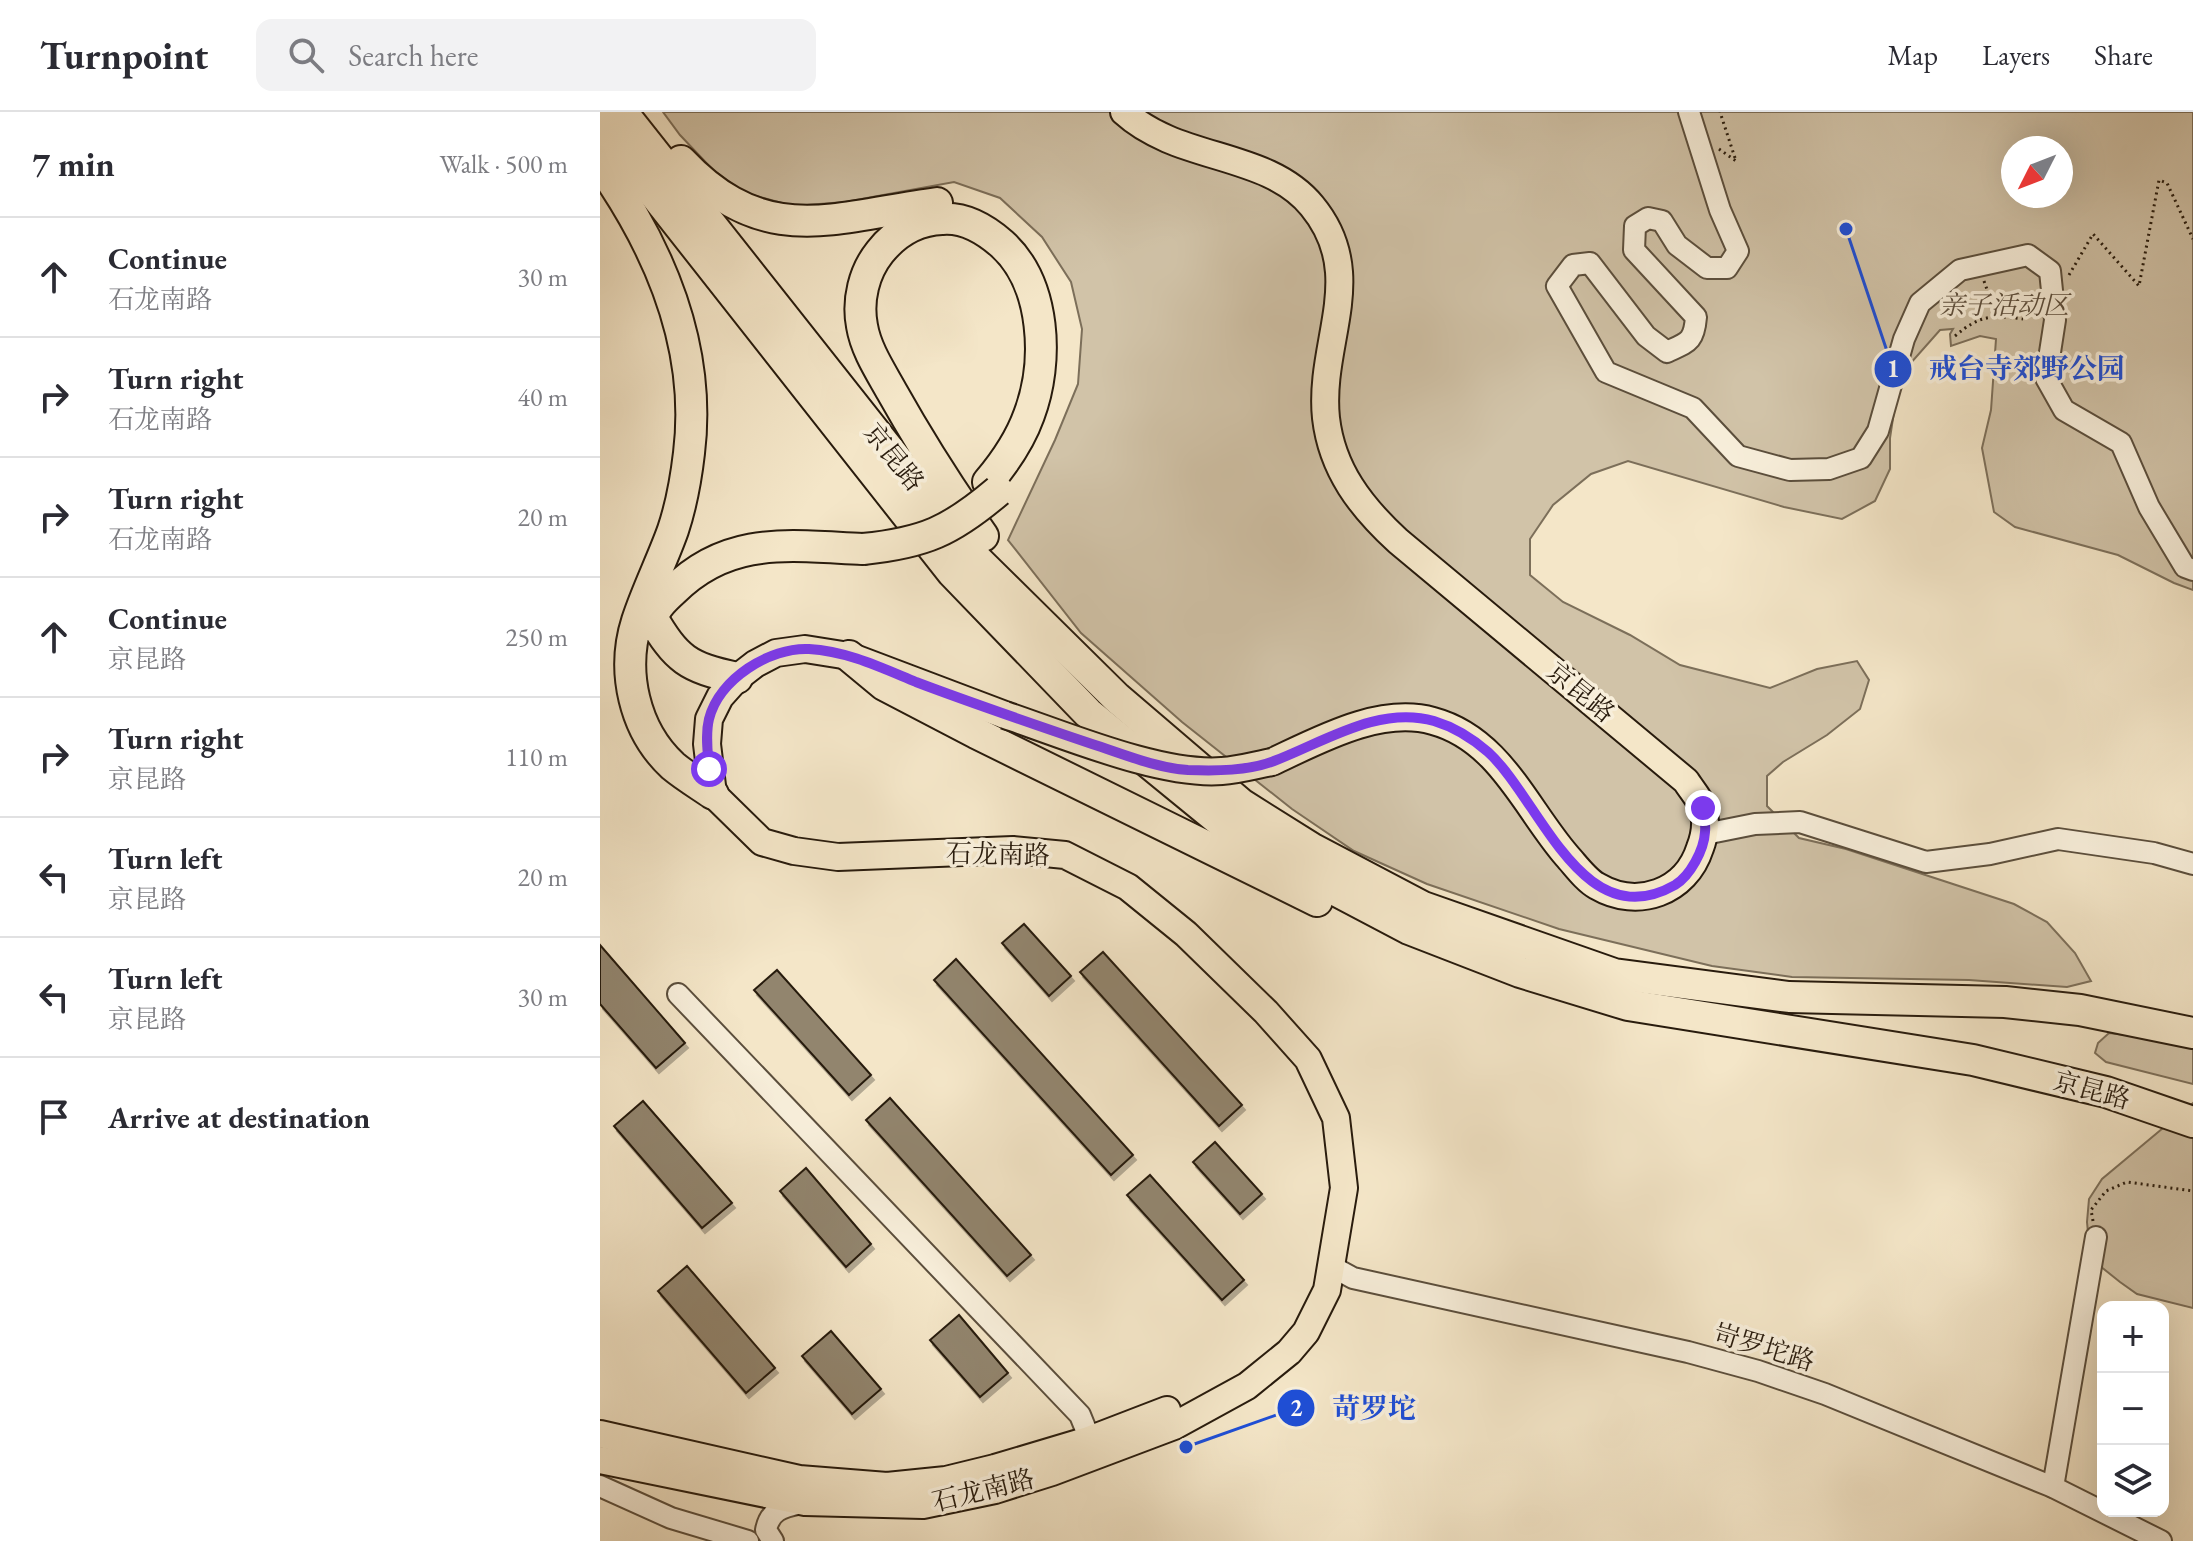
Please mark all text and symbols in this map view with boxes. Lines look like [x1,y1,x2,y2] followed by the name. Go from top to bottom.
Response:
[256,19,816,91] search box
[40,31,208,80] text: Turnpoint
[284,33,328,77] icon: search
[348,36,479,75] text: Search here
[1888,37,1938,73] text: Map
[1982,37,2050,73] text: Layers
[2094,37,2153,73] text: Share
[2001,136,2073,208] north arrow
[32,142,115,186] text: 7 min
[440,147,568,181] text: Walk · 500 m
[108,239,227,278] text: Continue
[32,255,76,299] icon: ahead
[518,260,568,294] text: 30 m
[108,282,212,316] text: 石龙南路
[1939,288,2072,322] park label: 亲子活动区
[1873,343,2141,395] callout: 戒台寺郊野公园
[1929,350,2125,386] text: 戒台寺郊野公园
[1887,353,1899,384] text: 1
[108,359,244,398] text: Turn right
[32,375,76,419] icon: right
[518,380,568,414] text: 40 m
[108,402,212,436] text: 石龙南路
[856,416,932,498] street label: 京昆路
[108,479,244,518] text: Turn right
[32,495,76,539] icon: right
[518,500,568,534] text: 20 m
[108,522,212,556] text: 石龙南路
[108,599,227,638] text: Continue
[32,615,76,659] icon: ahead
[505,620,568,654] text: 250 m
[108,642,186,676] text: 京昆路
[1540,654,1622,730] street label: 京昆路
[108,719,244,758] text: Turn right
[32,735,76,779] icon: right
[505,740,568,774] text: 110 m
[691,751,727,787] route start
[108,762,186,796] text: 京昆路
[1685,790,1721,826] route end
[946,836,1050,872] street label: 石龙南路
[108,839,222,878] text: Turn left
[32,855,76,899] icon: left
[518,860,568,894] text: 20 m
[108,882,186,916] text: 京昆路
[108,959,222,998] text: Turn left
[32,975,76,1019] icon: left
[518,980,568,1014] text: 30 m
[108,1002,186,1036] text: 京昆路
[2050,1063,2134,1117] street label: 京昆路
[32,1095,76,1139] icon: arrive
[108,1098,370,1137] text: Arrive at destination
[2097,1301,2169,1517] map controls
[2097,1301,2169,1373] button: +
[1709,1316,1819,1378] street label: 岢罗坨路
[2097,1373,2169,1445] button: −
[1276,1382,1432,1434] callout: 苛罗坨
[1332,1390,1416,1426] text: 苛罗坨
[1290,1392,1303,1423] text: 2
[2097,1445,2169,1517] button: layers
[928,1461,1038,1519] street label: 石龙南路

